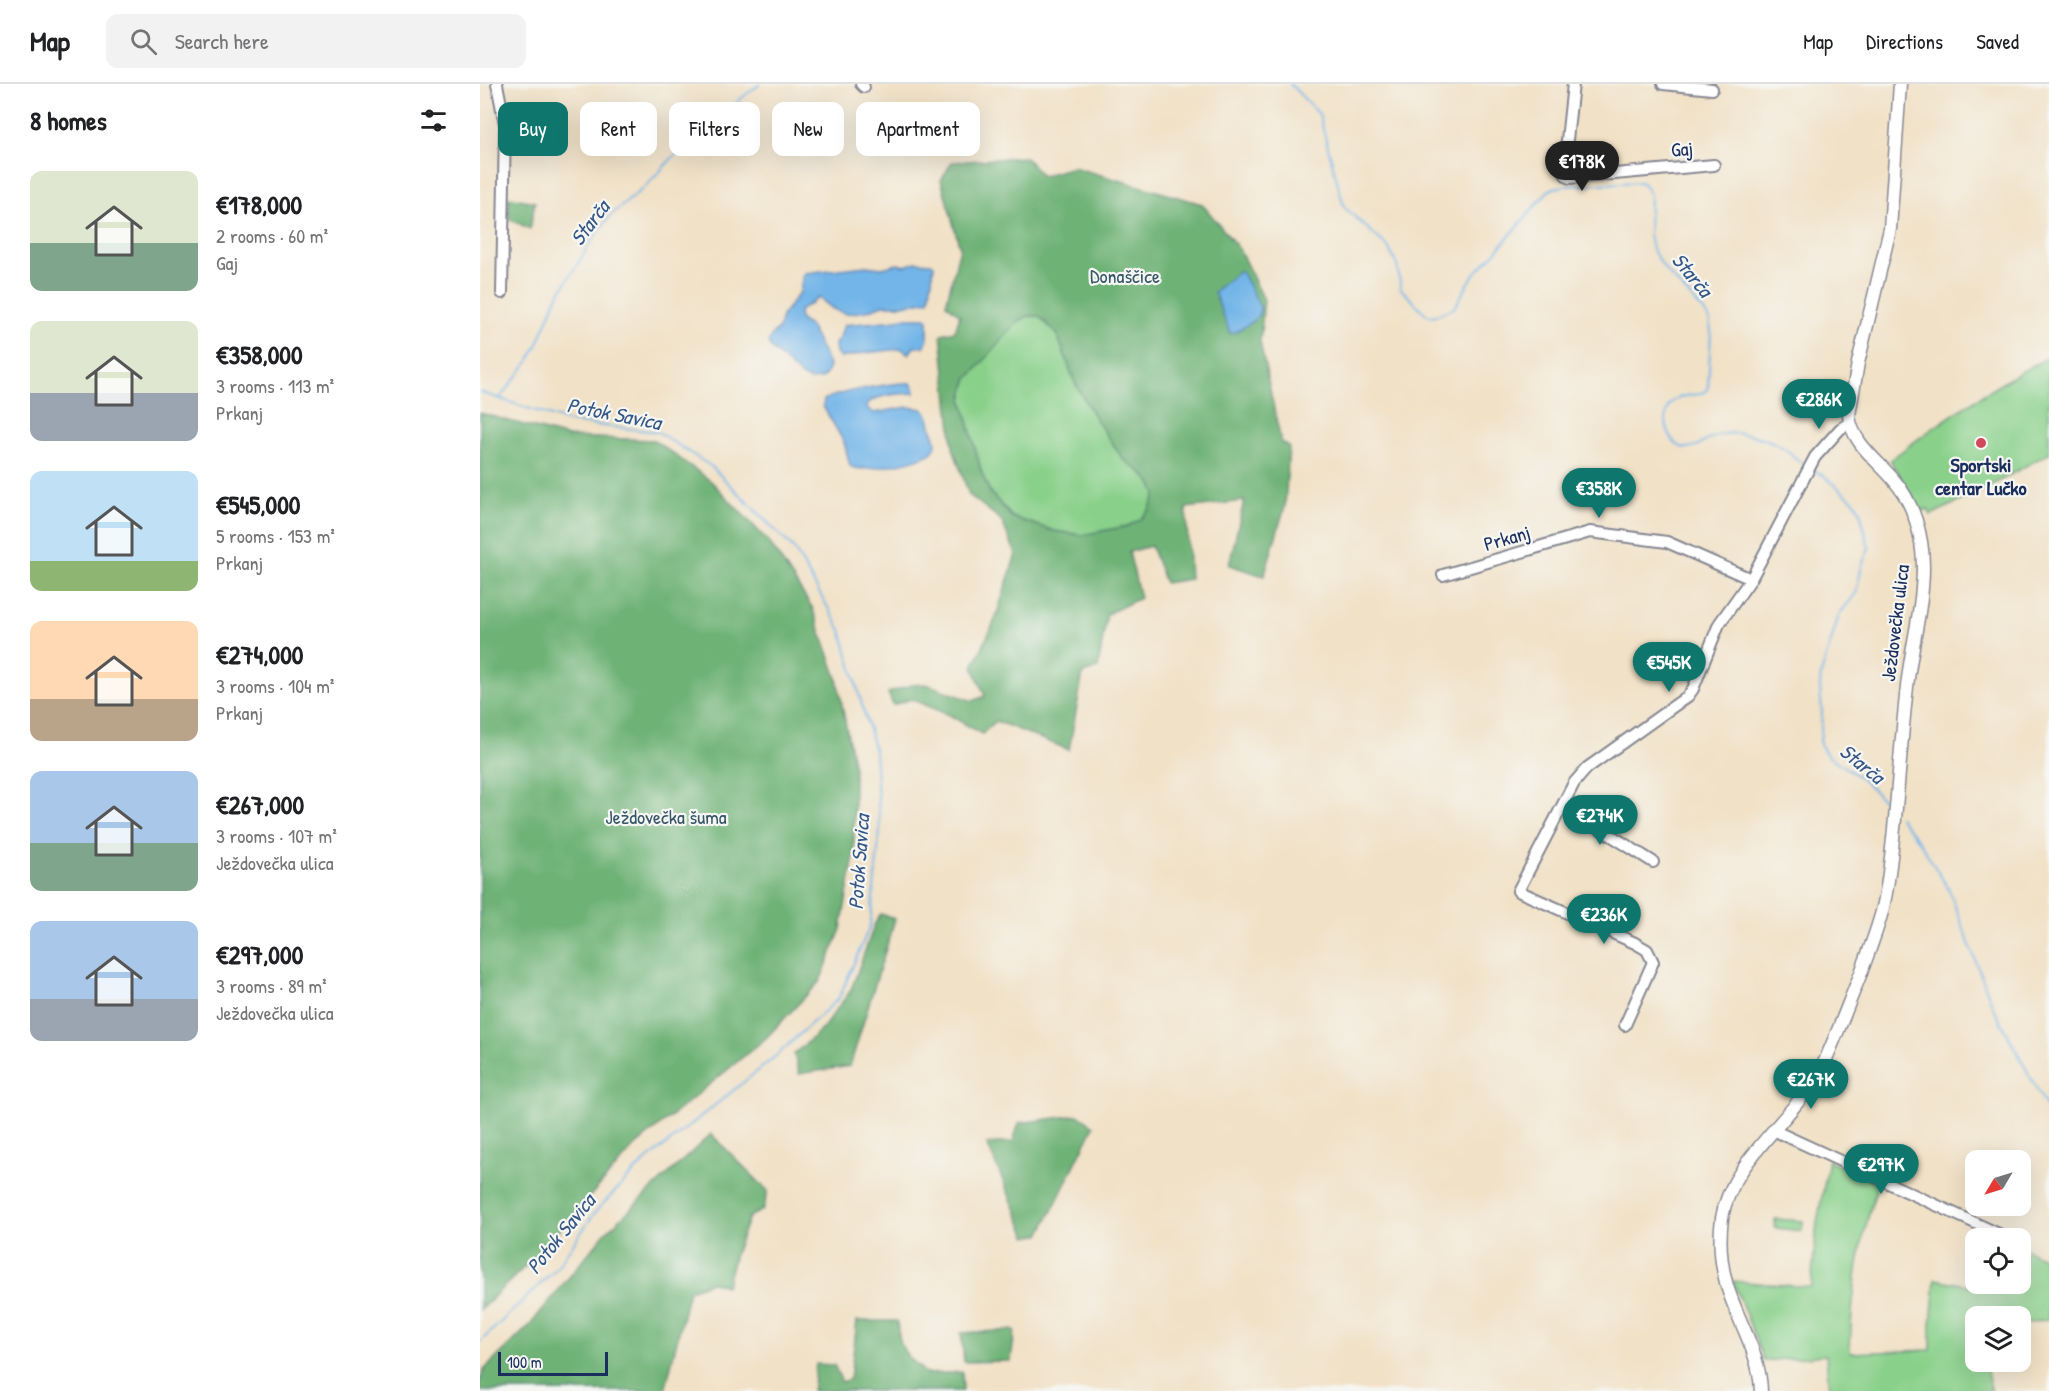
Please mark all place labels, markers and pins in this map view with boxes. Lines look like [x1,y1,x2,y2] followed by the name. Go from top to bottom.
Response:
[1540,141,1624,192] pin: €178K
[1777,379,1861,430] pin: €286K
[1974,436,1988,450] marker: Sportski centar Lučko
[1935,451,2027,501] place label: Sportski centar Lučko
[1557,468,1641,519] pin: €358K
[1627,642,1711,693] pin: €545K
[1558,795,1642,846] pin: €274K
[1562,894,1646,945] pin: €236K
[1769,1059,1853,1110] pin: €267K
[1839,1144,1923,1195] pin: €297K

